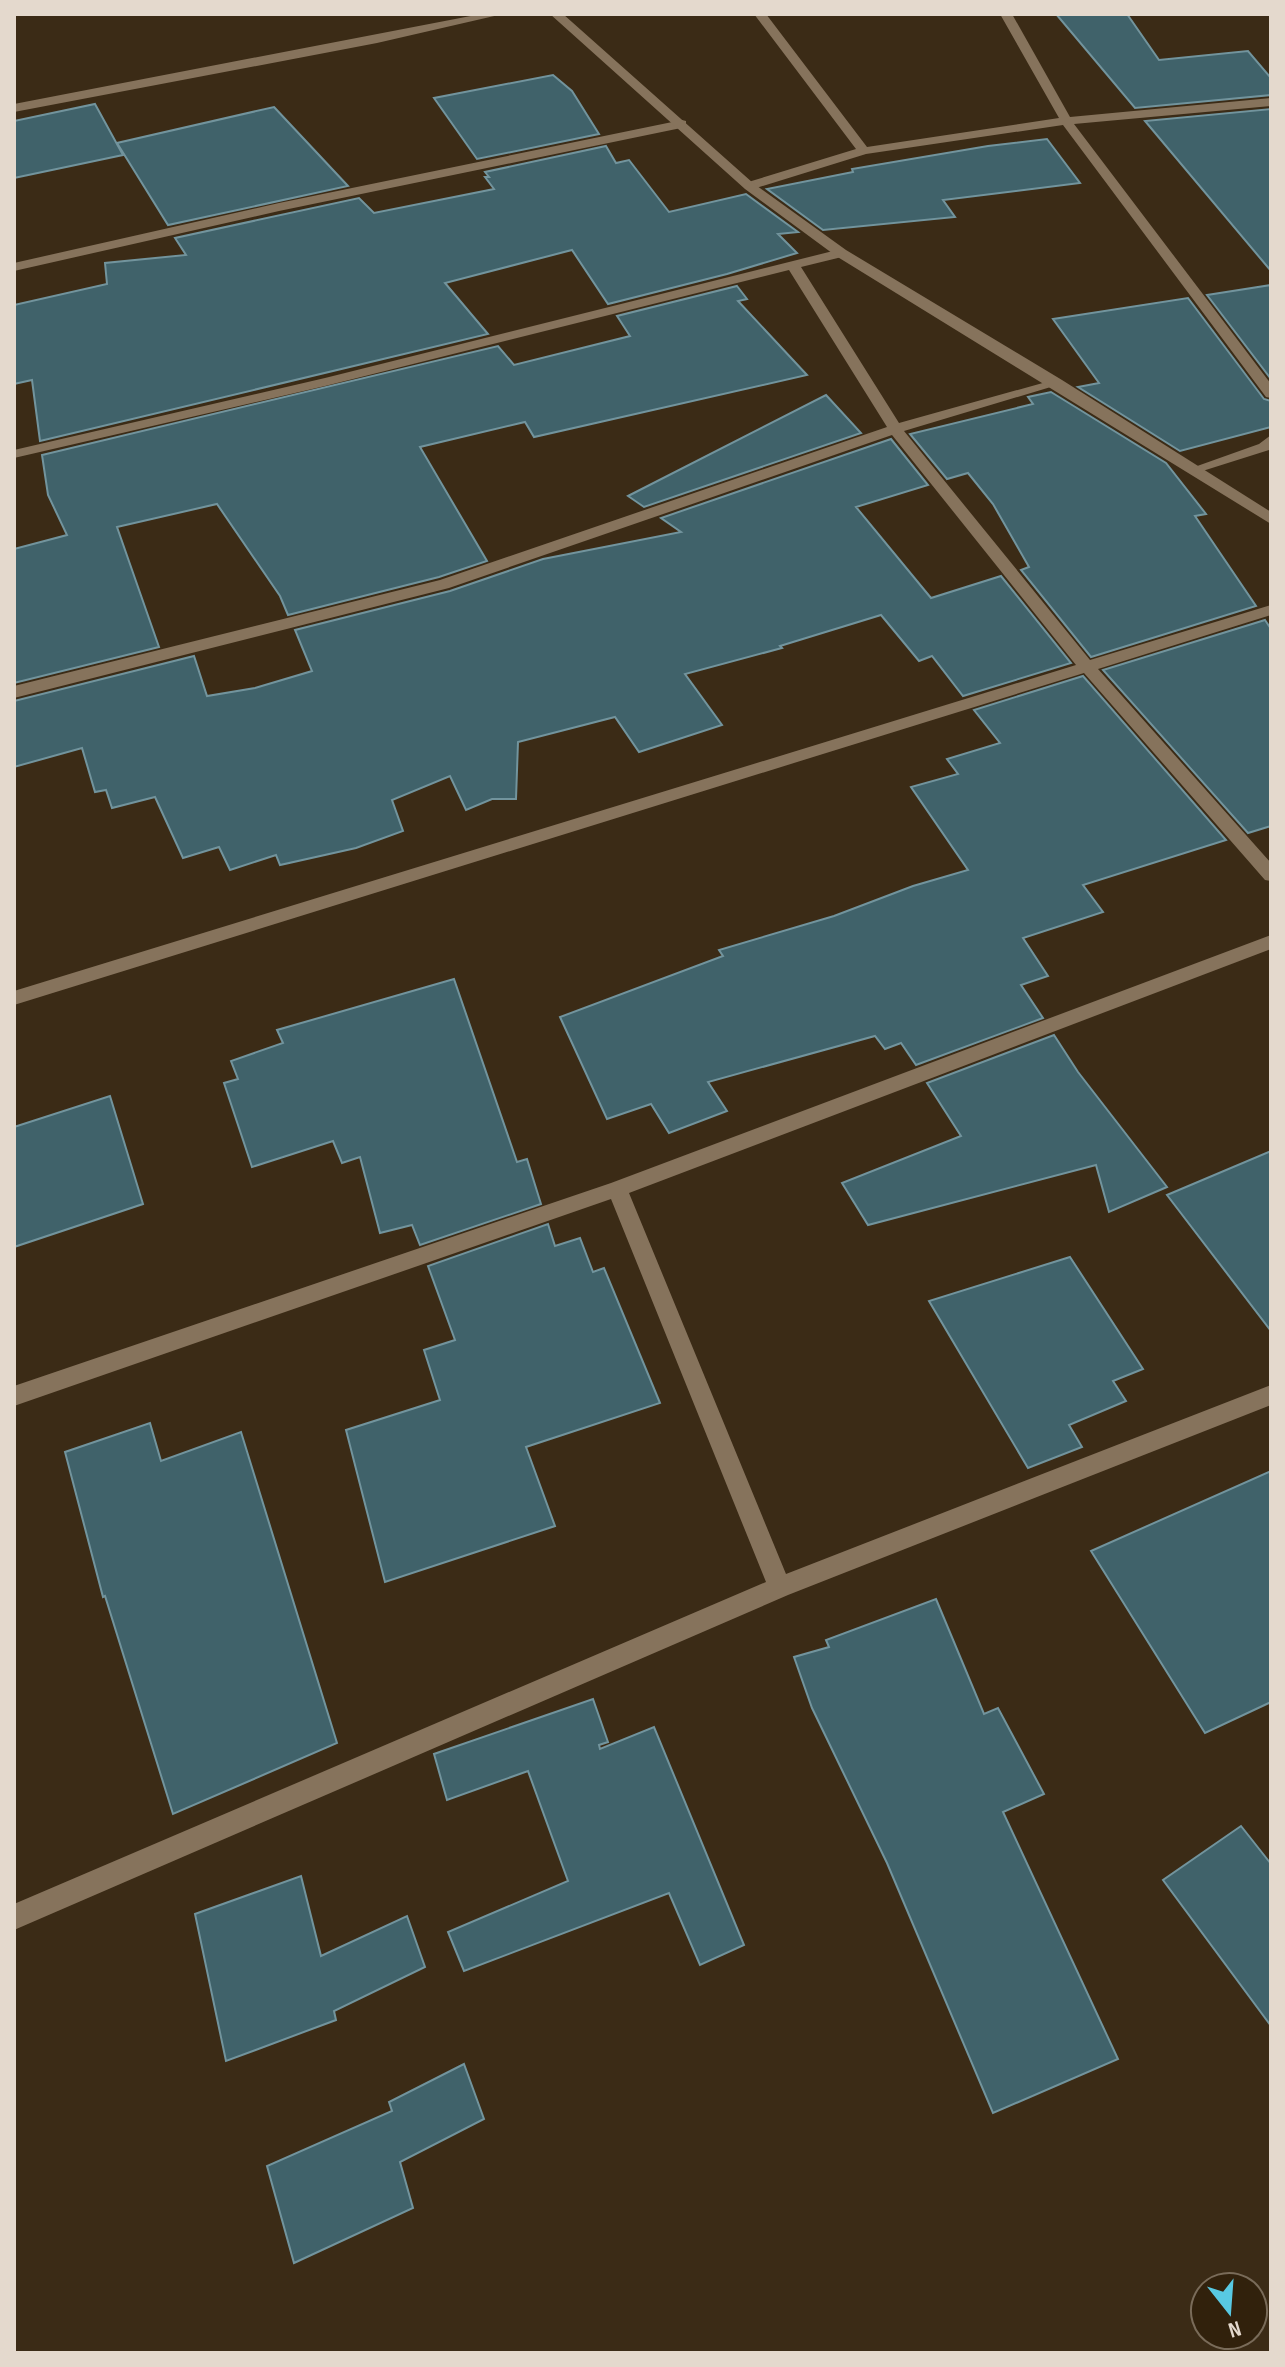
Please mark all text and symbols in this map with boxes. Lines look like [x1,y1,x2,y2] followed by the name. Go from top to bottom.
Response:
[1189,2271,1269,2351] north arrow
[1225,2314,1244,2343] text: N

